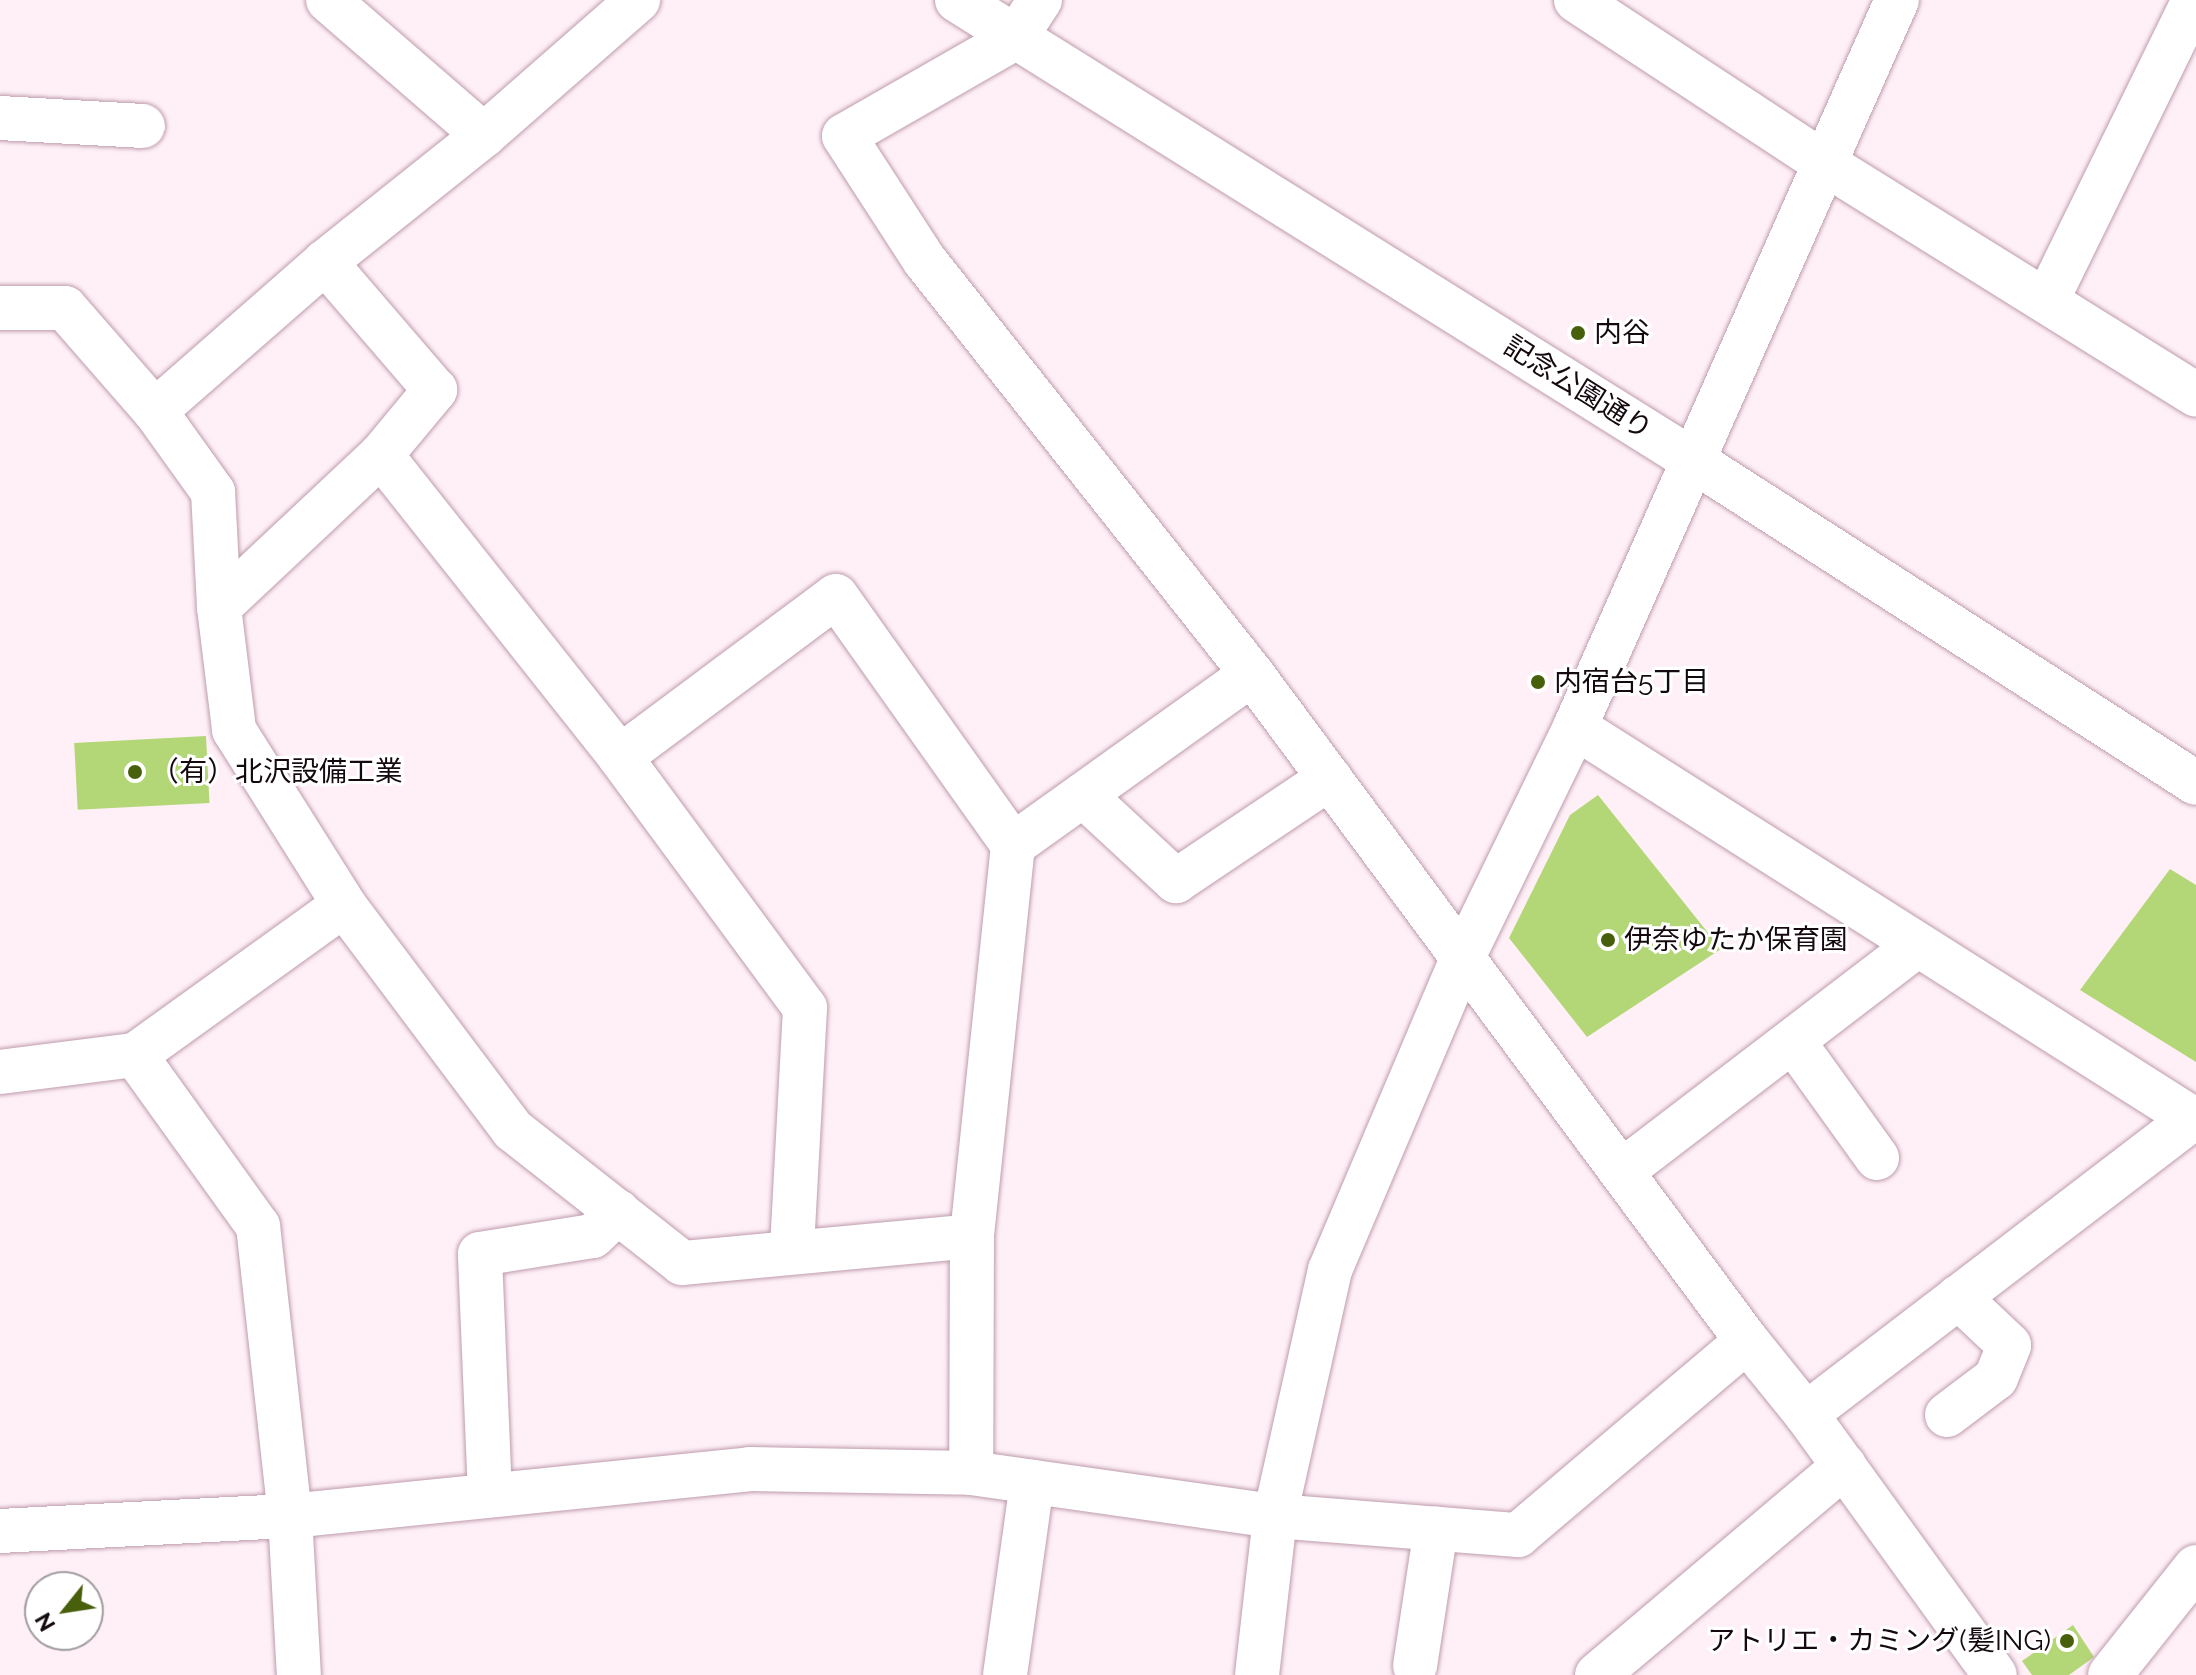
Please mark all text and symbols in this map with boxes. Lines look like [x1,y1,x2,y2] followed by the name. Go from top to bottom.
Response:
[1594,316,1650,350] place label: 内谷
[1569,324,1587,342] marker: 内谷
[1498,329,1658,447] street label: 記念公園通り
[1554,665,1709,699] place label: 内宿台5丁目
[1529,673,1547,691] marker: 内宿台5丁目
[151,755,403,789] place label: （有）北沢設備工業
[126,763,144,781] marker: （有）北沢設備工業
[1624,923,1848,957] place label: 伊奈ゆたか保育園
[1599,931,1617,949] marker: 伊奈ゆたか保育園
[24,1571,104,1651] north arrow
[29,1608,60,1636] text: N
[1707,1624,2051,1658] place label: アトリエ・カミング(髪ING)
[2058,1632,2076,1650] marker: アトリエ・カミング(髪ING)

